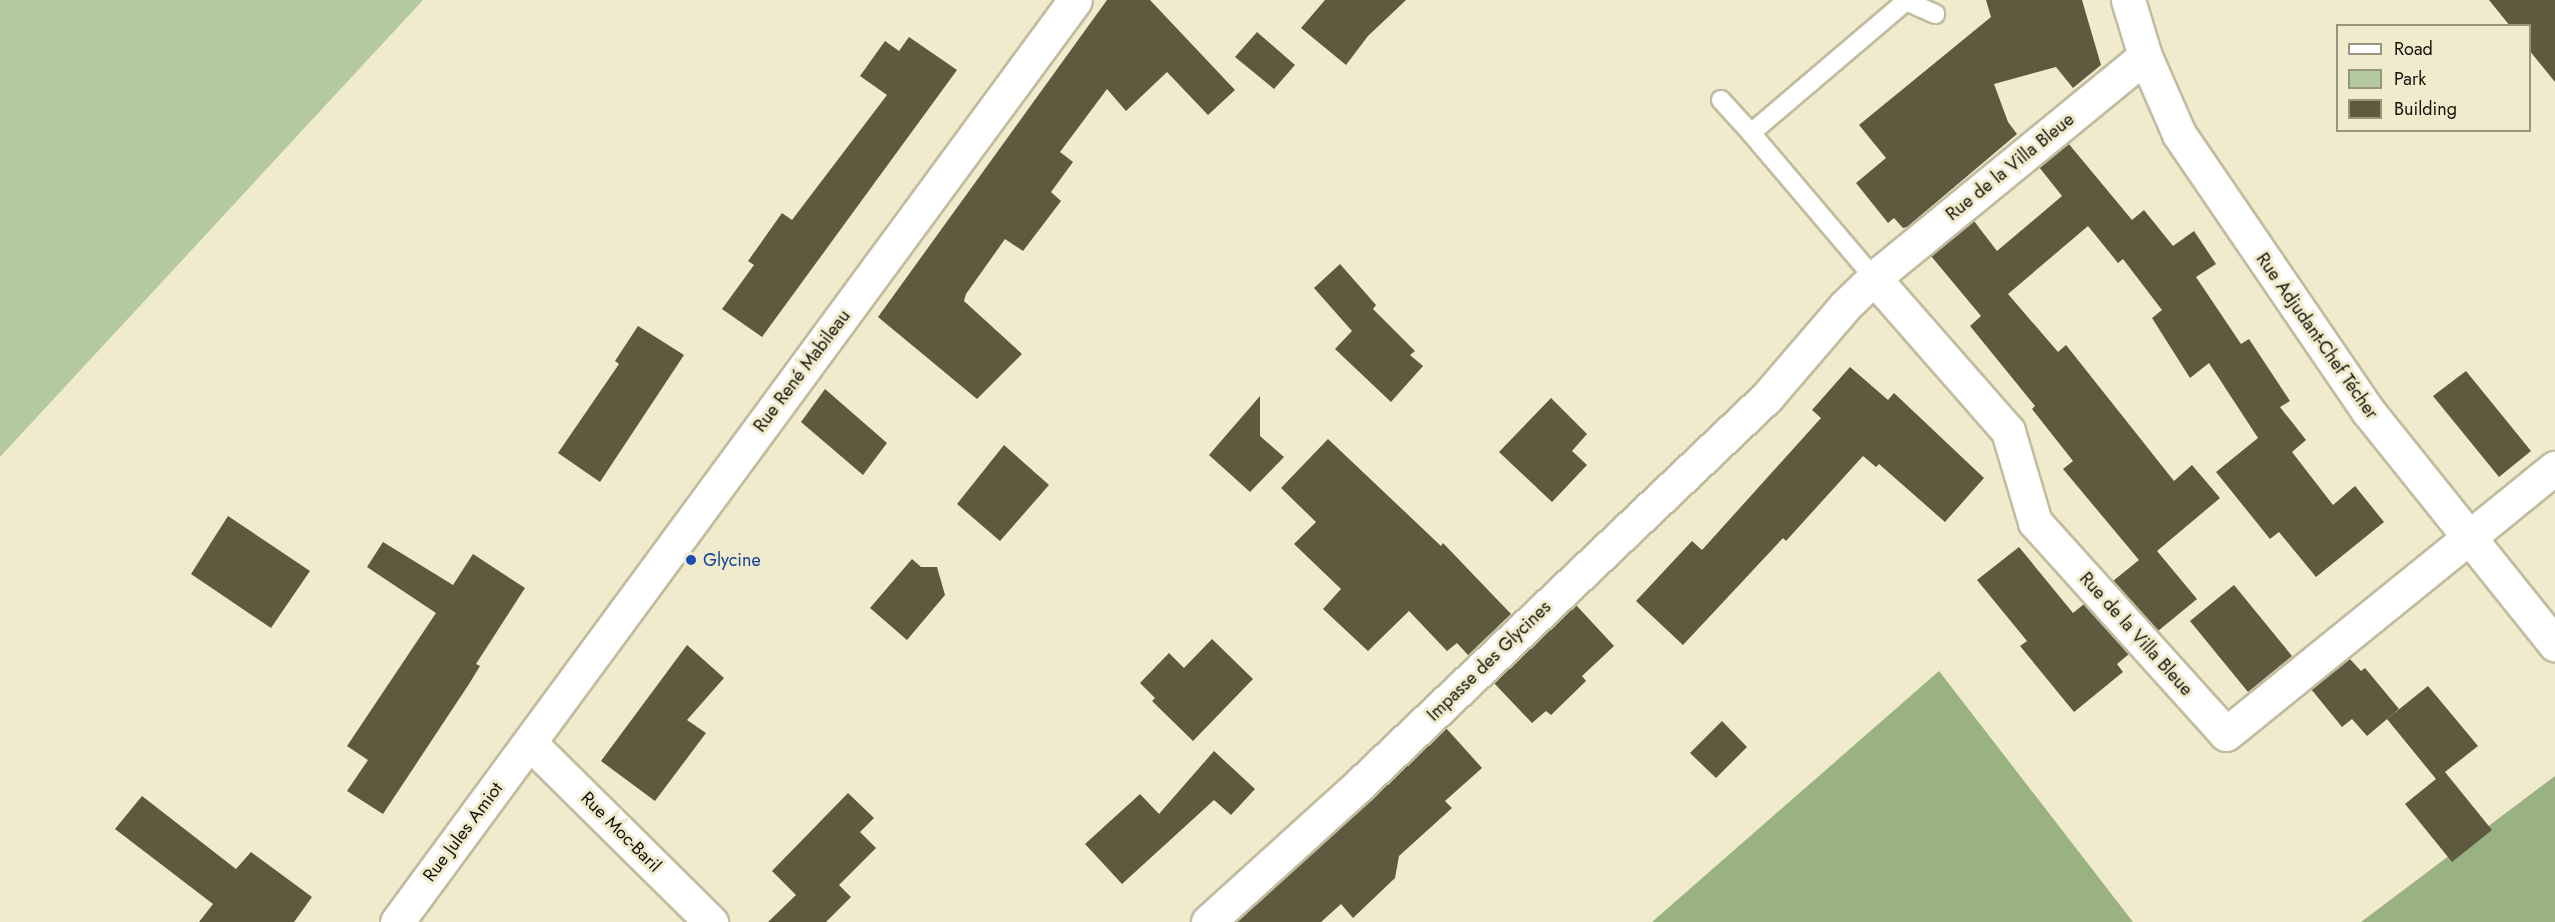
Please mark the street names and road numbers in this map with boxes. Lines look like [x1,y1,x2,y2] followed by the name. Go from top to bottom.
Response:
[1942,109,2078,225] street label: Rue de la Villa Bleue
[2251,249,2383,423] street label: Rue Adjudant-Chef Técher
[749,306,855,436] street label: Rue René Mabileau
[2075,568,2197,700] street label: Rue de la Villa Bleue
[1423,596,1555,726] street label: Impasse des Glycines
[419,778,507,886] street label: Rue Jules Amiot
[576,787,666,877] street label: Rue Moc-Baril

